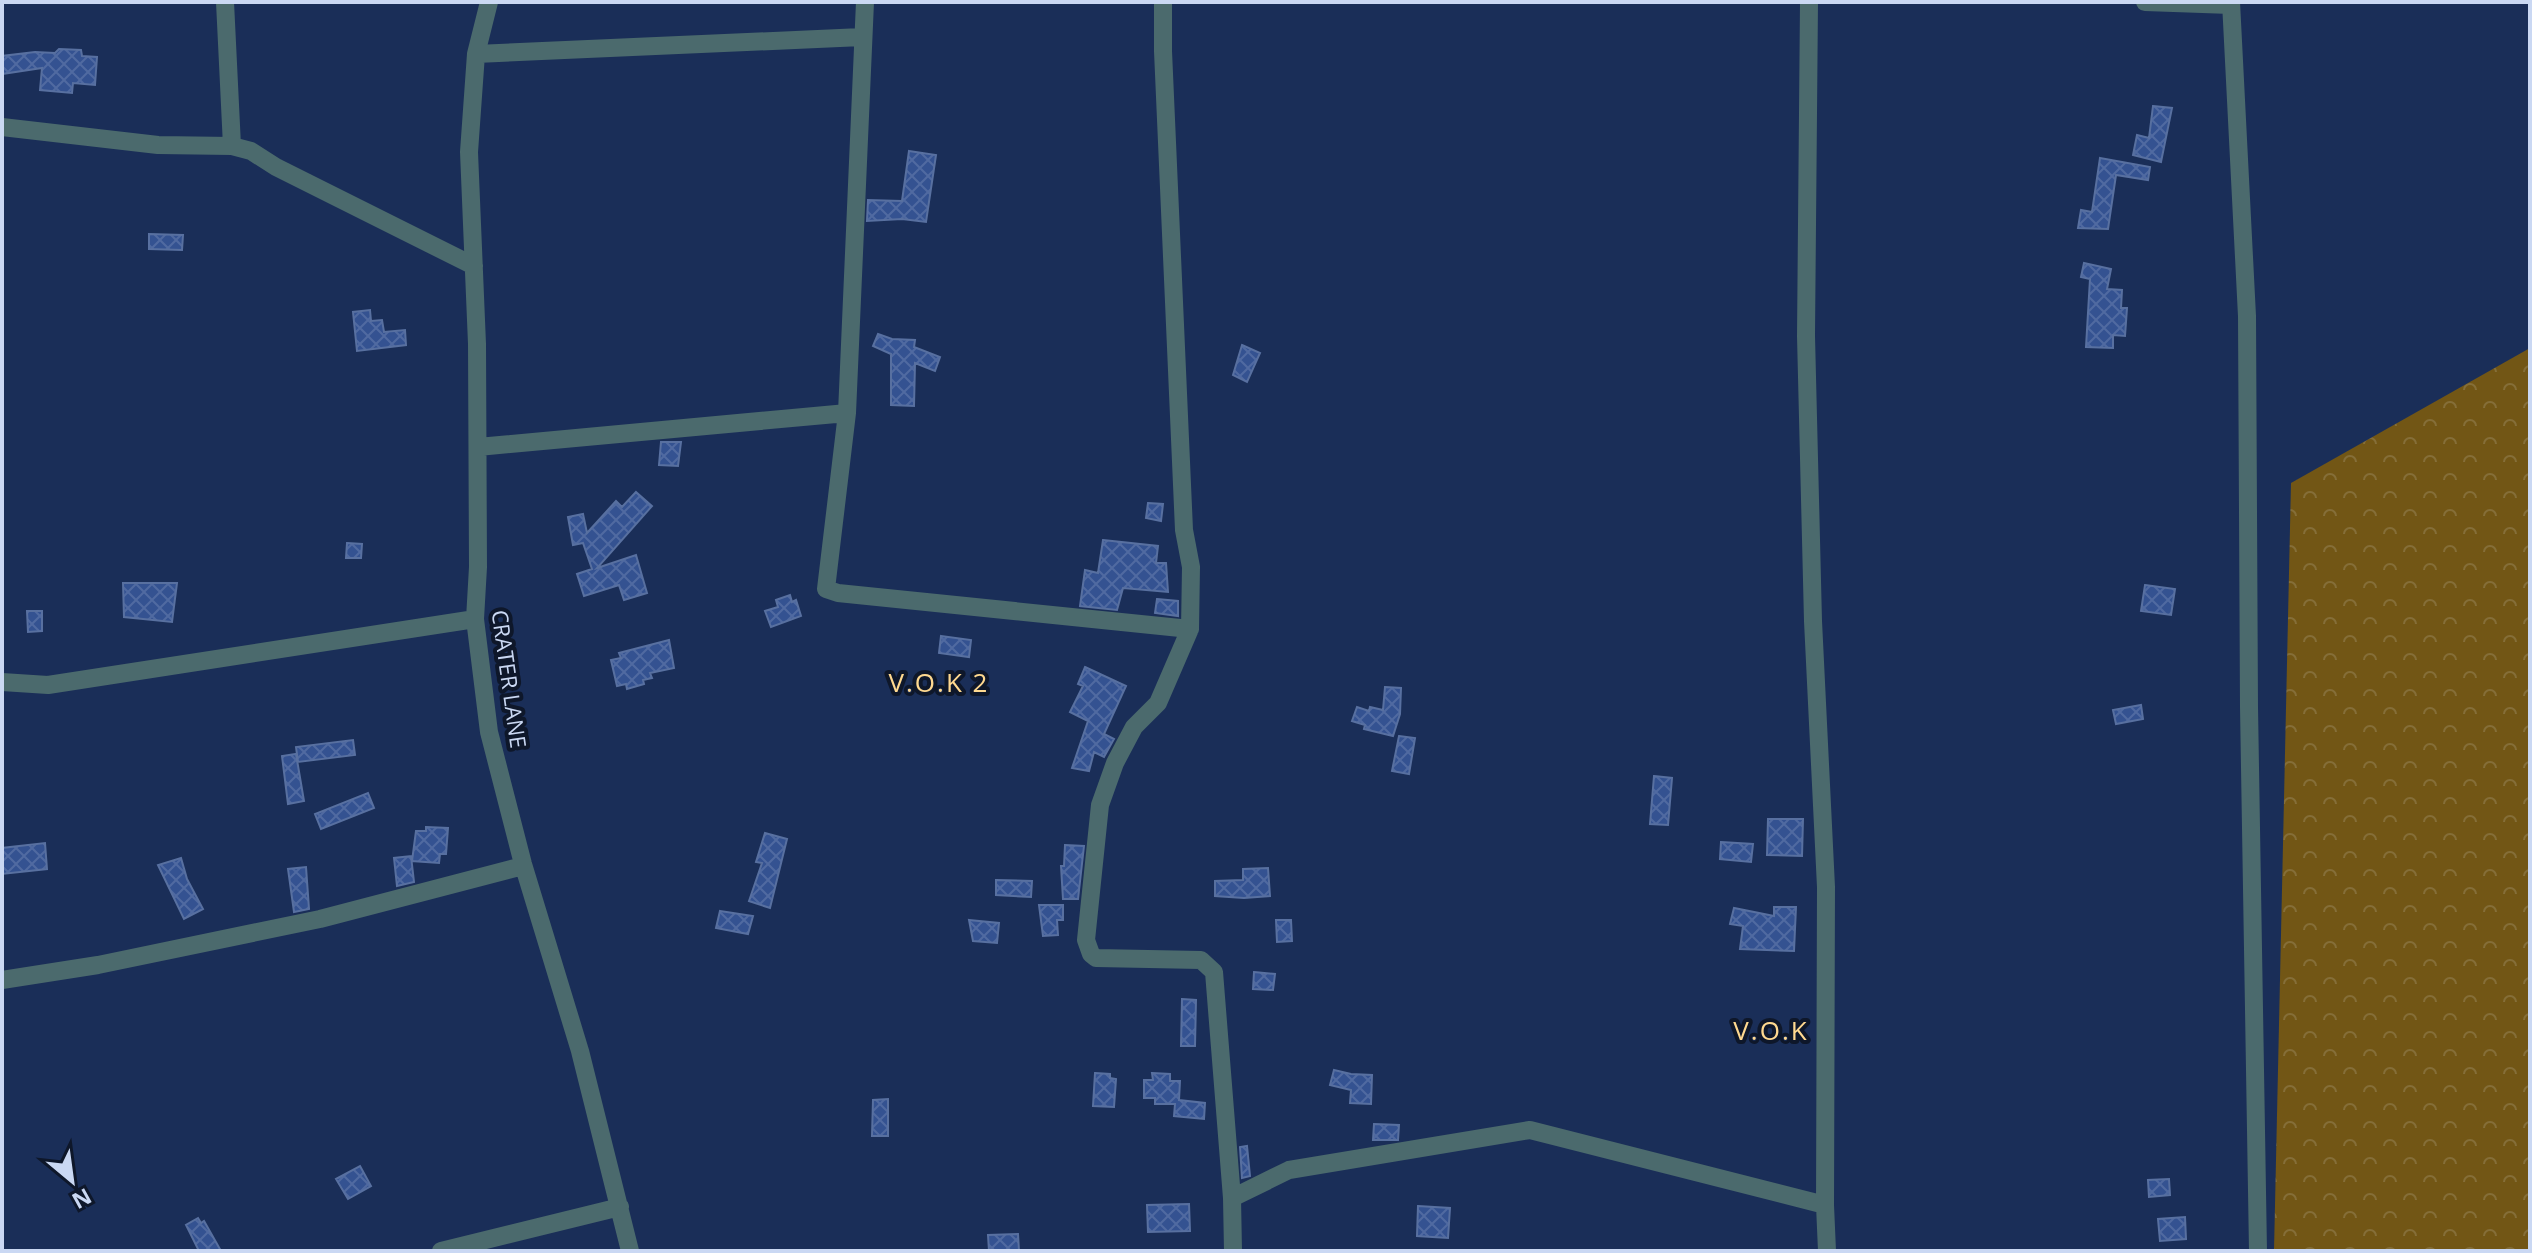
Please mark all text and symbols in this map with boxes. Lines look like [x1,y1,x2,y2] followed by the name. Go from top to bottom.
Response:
[485,608,535,750] street label: CRATER LANE
[889,664,989,700] district label: V.O.K 2
[1733,1012,1809,1048] district label: V.O.K
[32,1141,112,1221] north arrow
[67,1182,97,1217] text: N

